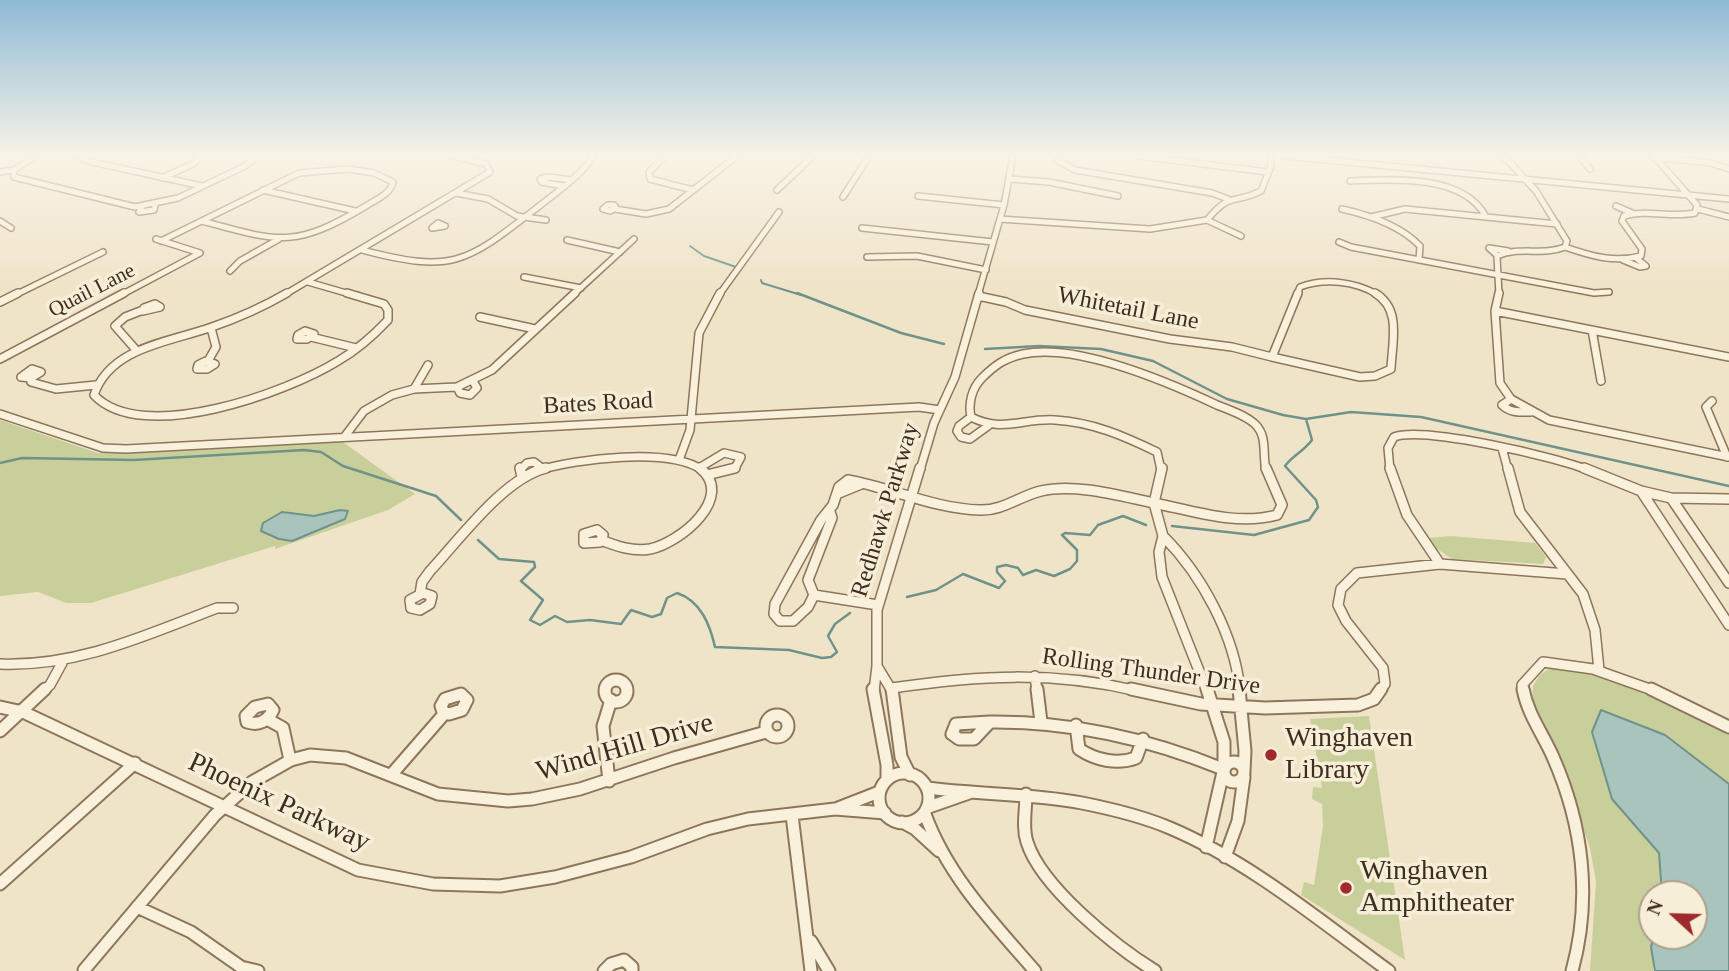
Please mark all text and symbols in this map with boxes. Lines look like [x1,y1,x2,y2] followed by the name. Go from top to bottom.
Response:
[44,258,140,324] street label: Quail Lane
[1055,281,1201,337] street label: Whitetail Lane
[542,387,654,421] street label: Bates Road
[846,419,926,601] street label: Redhawk Parkway
[1040,642,1262,702] street label: Rolling Thunder Drive
[533,707,717,789] street label: Wind Hill Drive
[1285,722,1413,788] place label: Winghaven Library
[183,746,375,860] street label: Phoenix Parkway
[1263,747,1279,763] marker: Winghaven Library
[1360,855,1514,921] place label: Winghaven Amphitheater
[1338,880,1354,896] marker: Winghaven Amphitheater
[1638,880,1708,950] north arrow
[1643,897,1667,918] text: N

